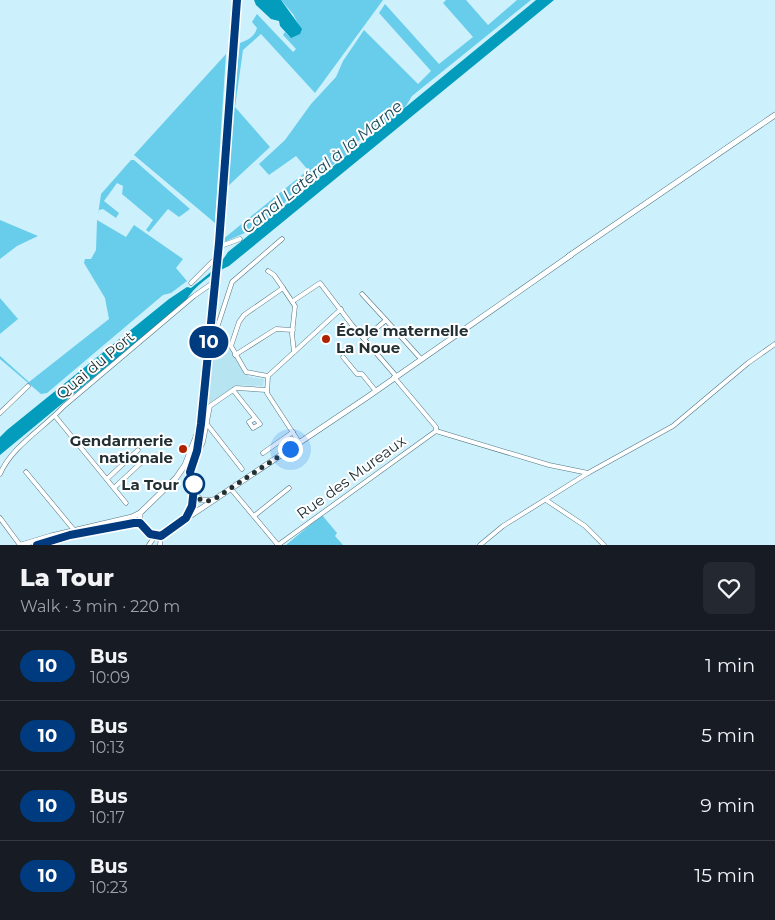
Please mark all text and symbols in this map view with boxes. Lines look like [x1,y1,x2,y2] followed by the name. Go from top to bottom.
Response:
[238,96,406,238] water label: Canal Latéral à la Marne
[336,321,468,357] place label: École maternelle La Noue
[186,326,232,358] line badge: 10
[52,327,138,403] street label: Quai du Port
[199,331,219,353] text: 10
[320,333,332,345] marker: École maternelle La Noue
[70,431,173,467] place label: Gendarmerie nationale
[293,431,409,523] street label: Rue des Mureaux
[278,437,303,462] your location
[177,443,189,455] marker: Gendarmerie nationale
[183,473,205,495] marker: La Tour
[121,475,180,494] place label: La Tour
[703,562,755,614] button: heart
[20,563,114,592] text: La Tour
[20,597,180,616] text: Walk · 3 min · 220 m
[90,645,128,668] text: Bus
[705,654,755,677] text: 1 min
[38,655,57,677] text: 10
[90,668,130,687] text: 10:09
[90,715,128,738] text: Bus
[701,724,755,747] text: 5 min
[38,725,57,747] text: 10
[90,738,125,757] text: 10:13
[90,785,128,808] text: Bus
[700,794,755,817] text: 9 min
[38,795,57,817] text: 10
[90,808,125,827] text: 10:17
[90,855,128,878] text: Bus
[694,864,755,887] text: 15 min
[38,865,57,887] text: 10
[90,878,128,897] text: 10:23

